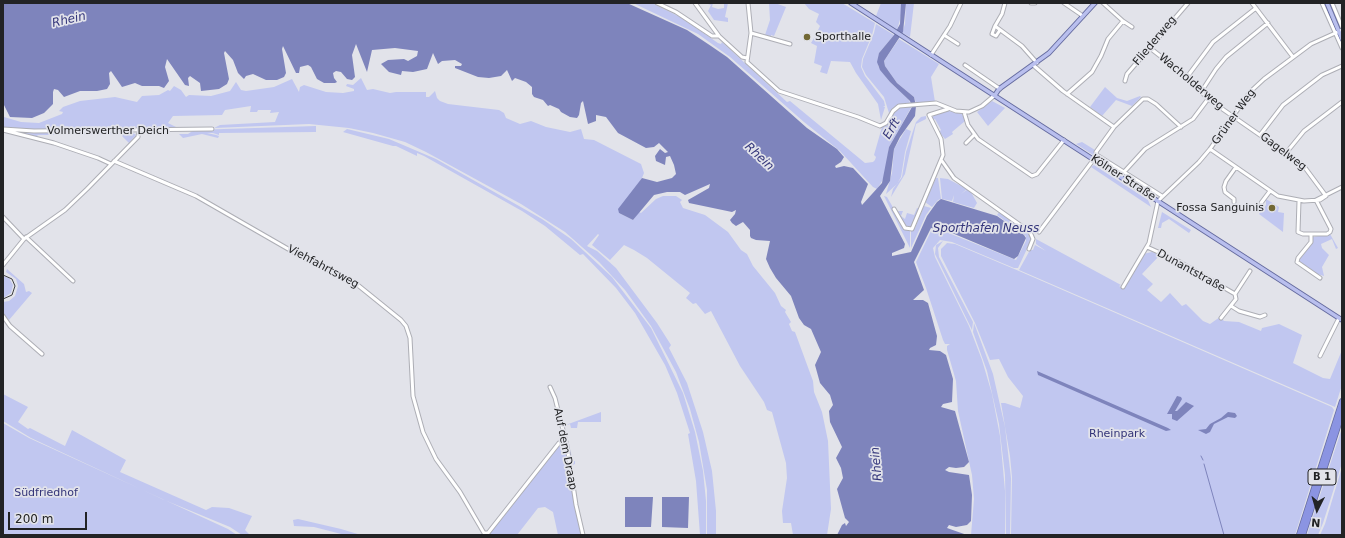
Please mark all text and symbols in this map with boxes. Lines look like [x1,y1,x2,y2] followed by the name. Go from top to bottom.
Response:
[51,9,87,31] water label: Rhein
[1131,14,1179,68] street label: Fliederweg
[815,30,871,44] place label: Sporthalle
[802,32,812,42] marker: Sporthalle
[1156,51,1226,113] street label: Wacholderweg
[1209,87,1259,147] street label: Grüner Weg
[880,116,904,142] water label: Erft
[47,124,169,138] street label: Volmerswerther Deich
[1257,130,1309,174] street label: Gagelweg
[742,140,776,174] water label: Rhein
[1088,152,1158,204] street label: Kölner Straße
[1176,201,1264,215] place label: Fossa Sanguinis
[1267,203,1277,213] marker: Fossa Sanguinis
[933,222,1039,236] water label: Sporthafen Neuss
[285,243,361,291] street label: Viehfahrtsweg
[1155,247,1227,295] street label: Dunantstraße
[551,407,579,491] street label: Auf dem Draap
[1089,427,1145,441] park label: Rheinpark
[868,446,886,482] water label: Rhein
[1308,469,1336,485] road number: B 1
[14,486,78,500] park label: Südfriedhof
[1297,490,1337,530] north arrow
[10,504,89,530] scale bar
[15,512,53,526] text: 200 m
[1311,516,1321,529] text: N

